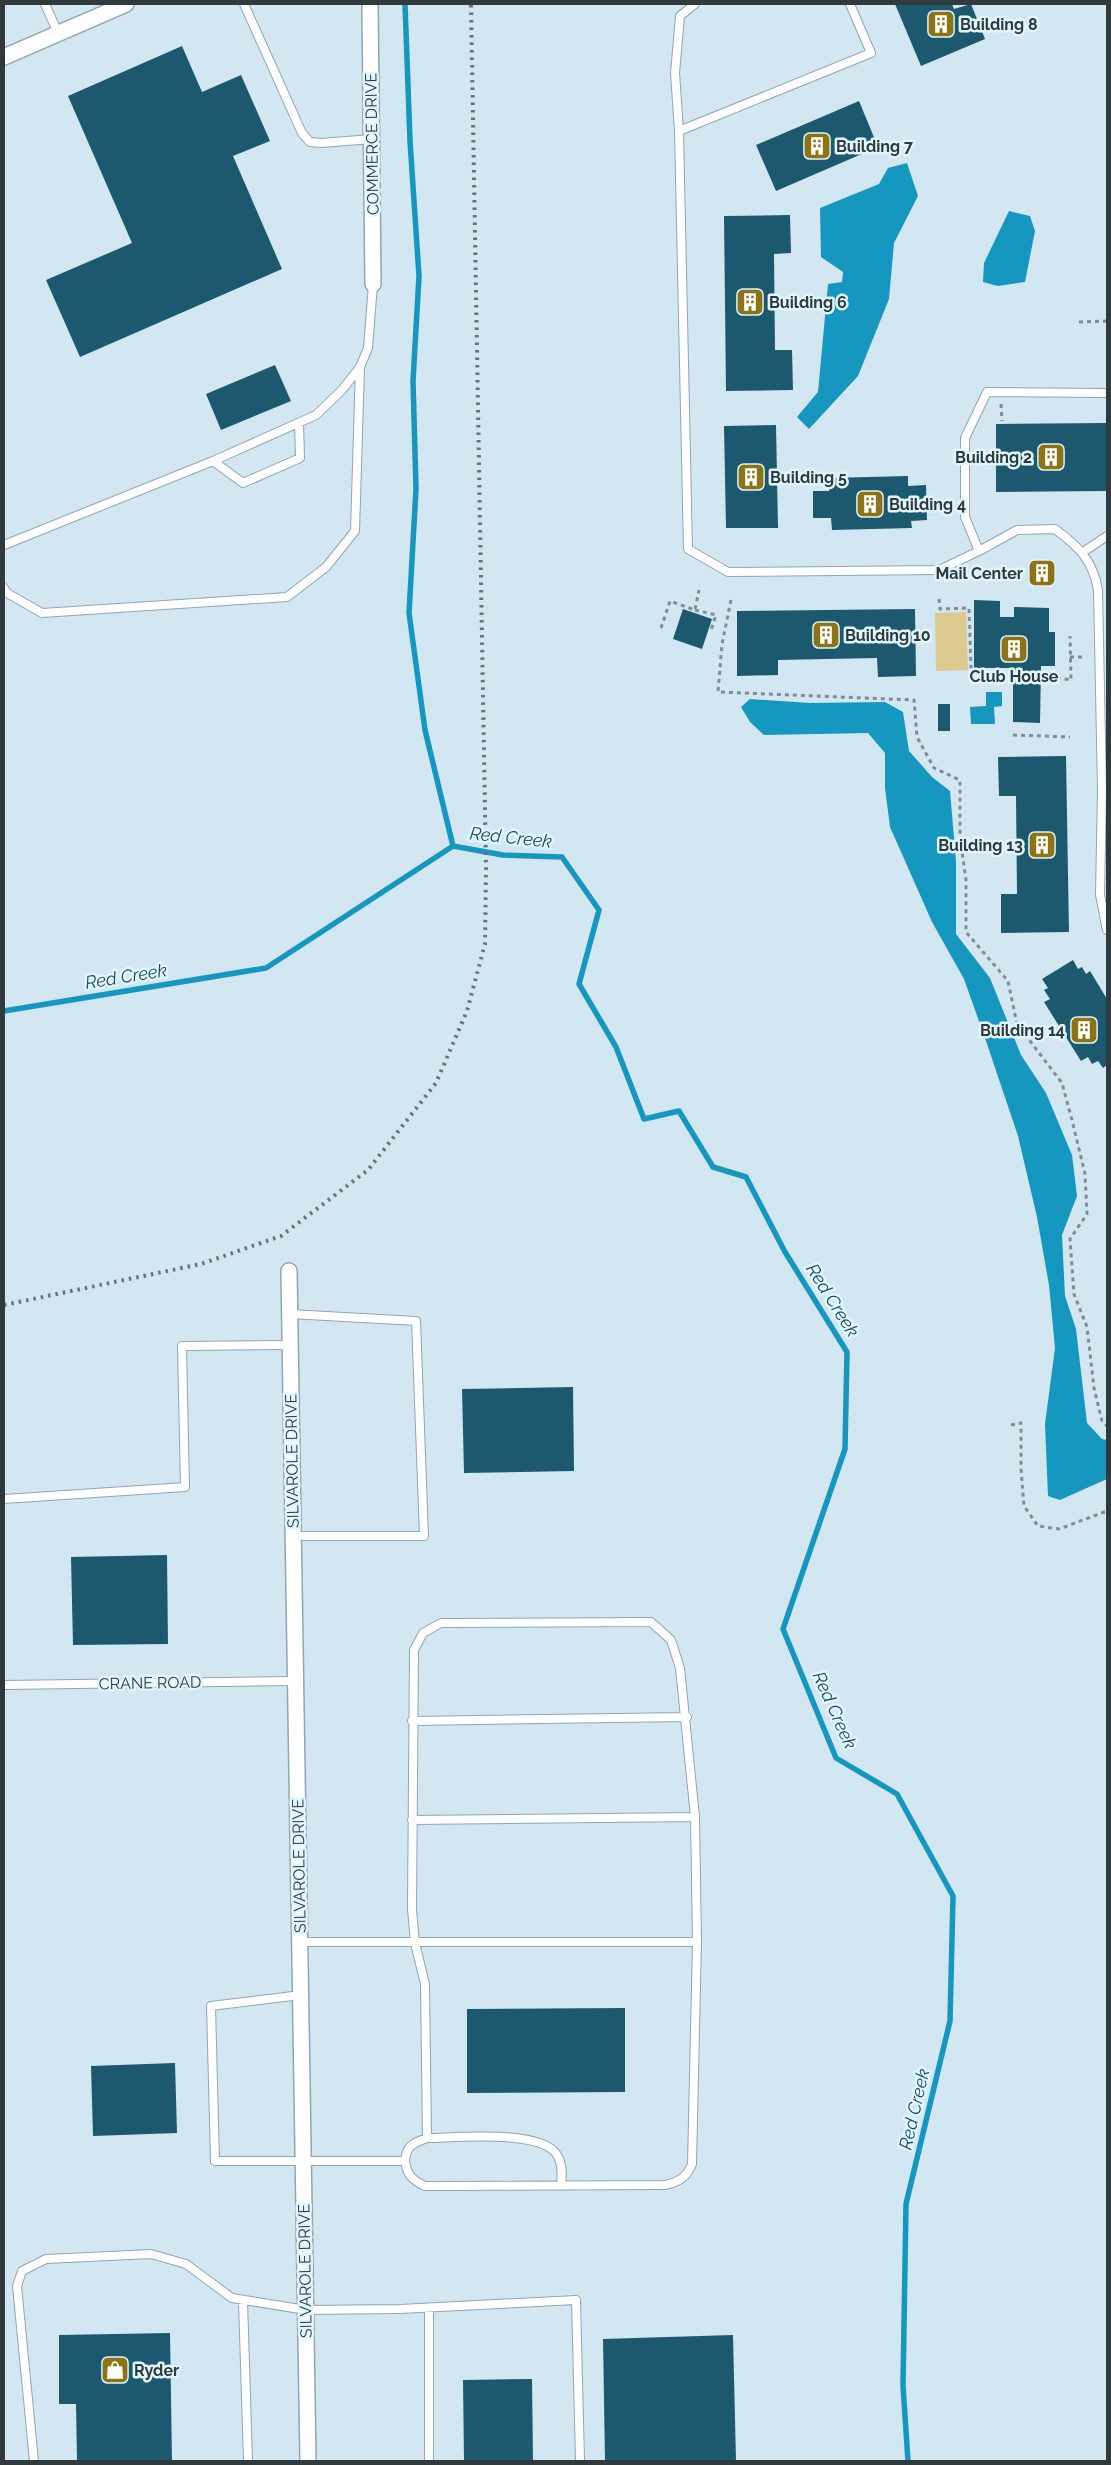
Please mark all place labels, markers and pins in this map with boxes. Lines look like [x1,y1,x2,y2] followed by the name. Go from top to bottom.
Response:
[926,9,956,39] building icon: Building 8
[960,15,1038,34] place label: Building 8
[802,131,832,161] building icon: Building 7
[836,137,913,156] place label: Building 7
[735,287,765,317] building icon: Building 6
[769,293,847,312] place label: Building 6
[1036,442,1066,472] building icon: Building 2
[955,448,1032,467] place label: Building 2
[736,462,766,492] building icon: Building 5
[770,468,847,487] place label: Building 5
[855,489,885,519] building icon: Building 4
[889,495,966,514] place label: Building 4
[1027,558,1057,588] building icon: Mail Center
[936,564,1023,583] place label: Mail Center
[811,620,841,650] building icon: Building 10
[845,626,931,645] place label: Building 10
[999,634,1029,664] building icon: Club House
[970,667,1059,686] place label: Club House
[1027,830,1057,860] building icon: Building 13
[938,836,1023,855] place label: Building 13
[1069,1015,1099,1045] building icon: Building 14
[980,1021,1065,1040] place label: Building 14
[100,2355,130,2385] shop icon: Ryder
[134,2361,179,2380] place label: Ryder

